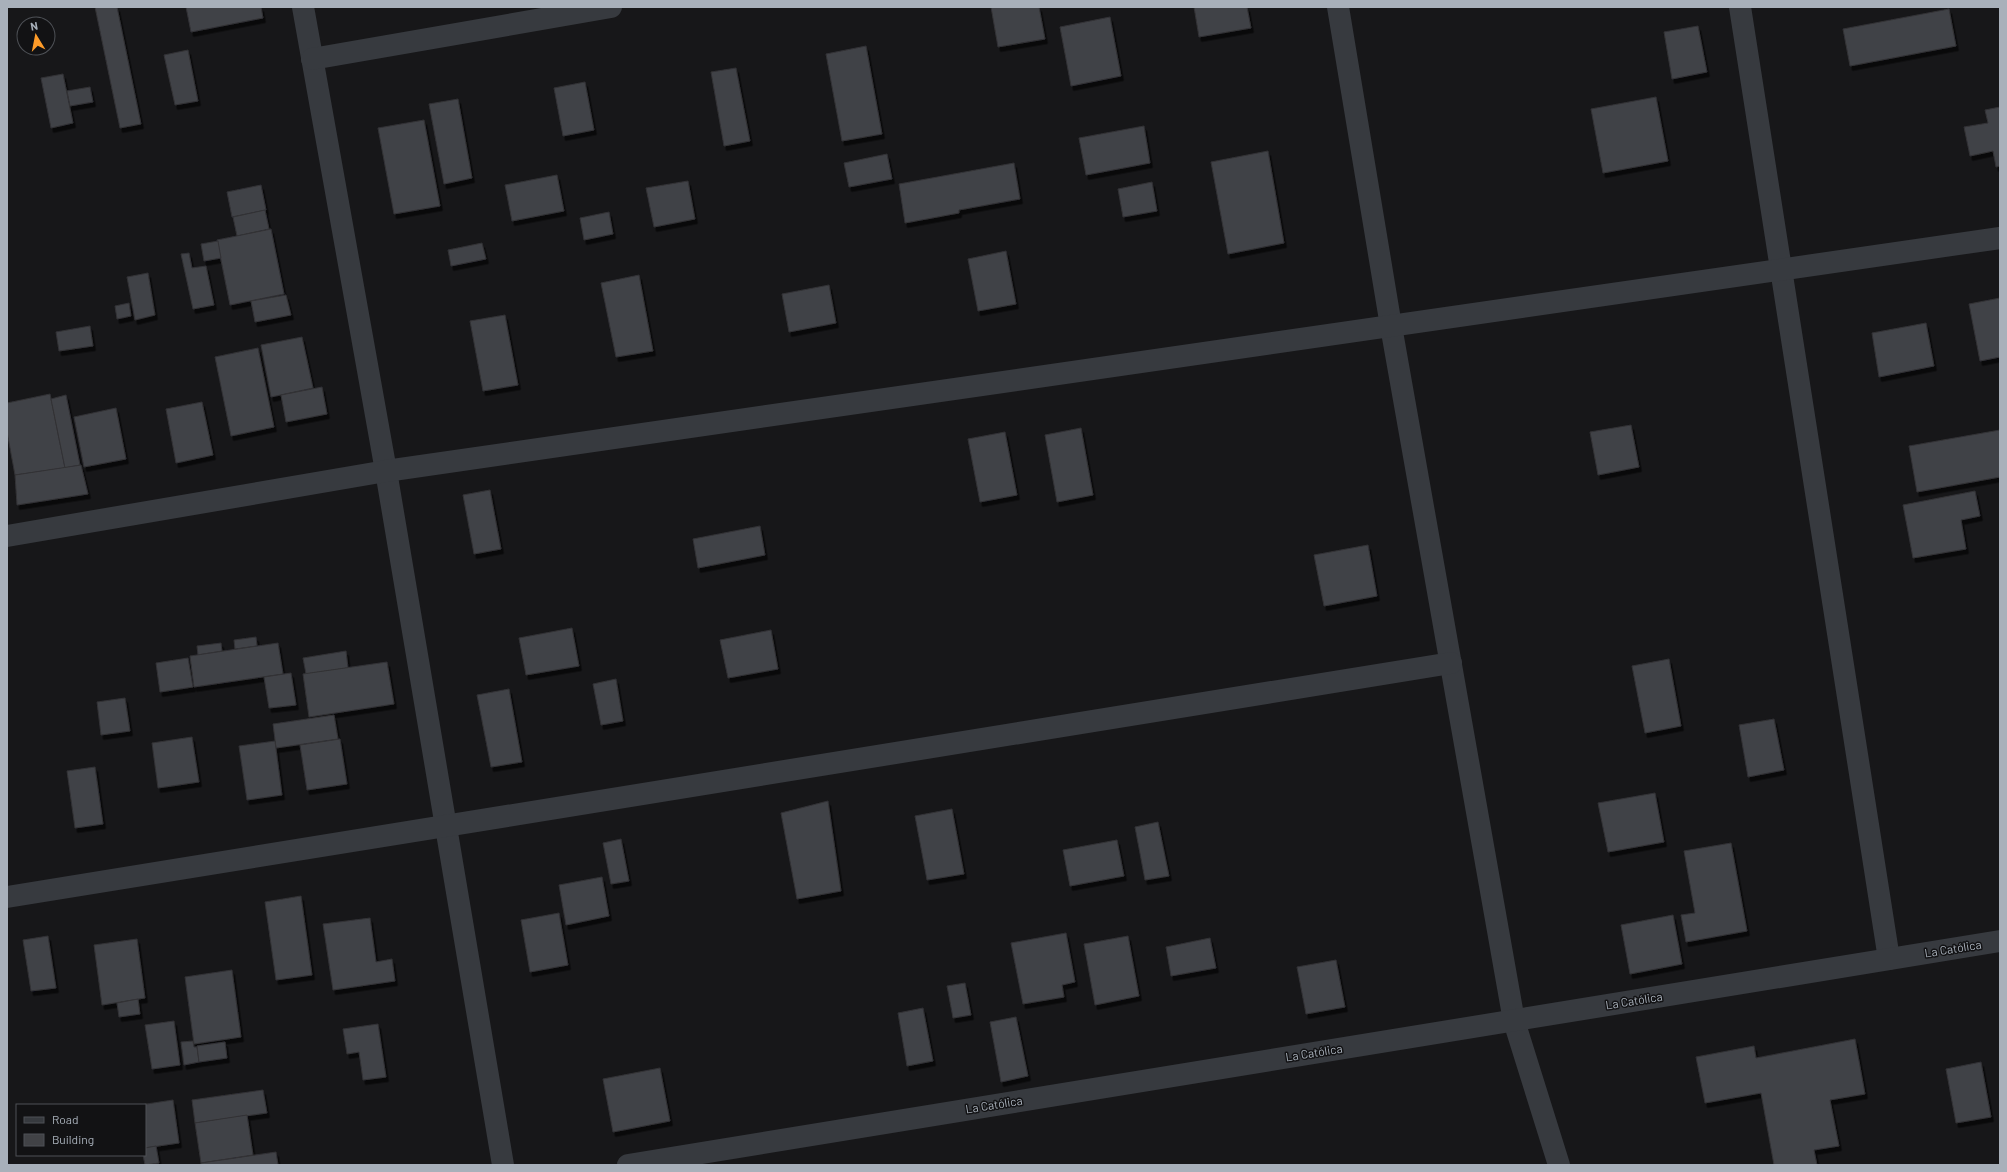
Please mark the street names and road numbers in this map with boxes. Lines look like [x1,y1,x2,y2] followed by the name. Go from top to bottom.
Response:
[1923,937,1982,959] street label: La Católica
[1604,989,1663,1011] street label: La Católica
[1284,1041,1343,1063] street label: La Católica
[964,1093,1023,1115] street label: La Católica

